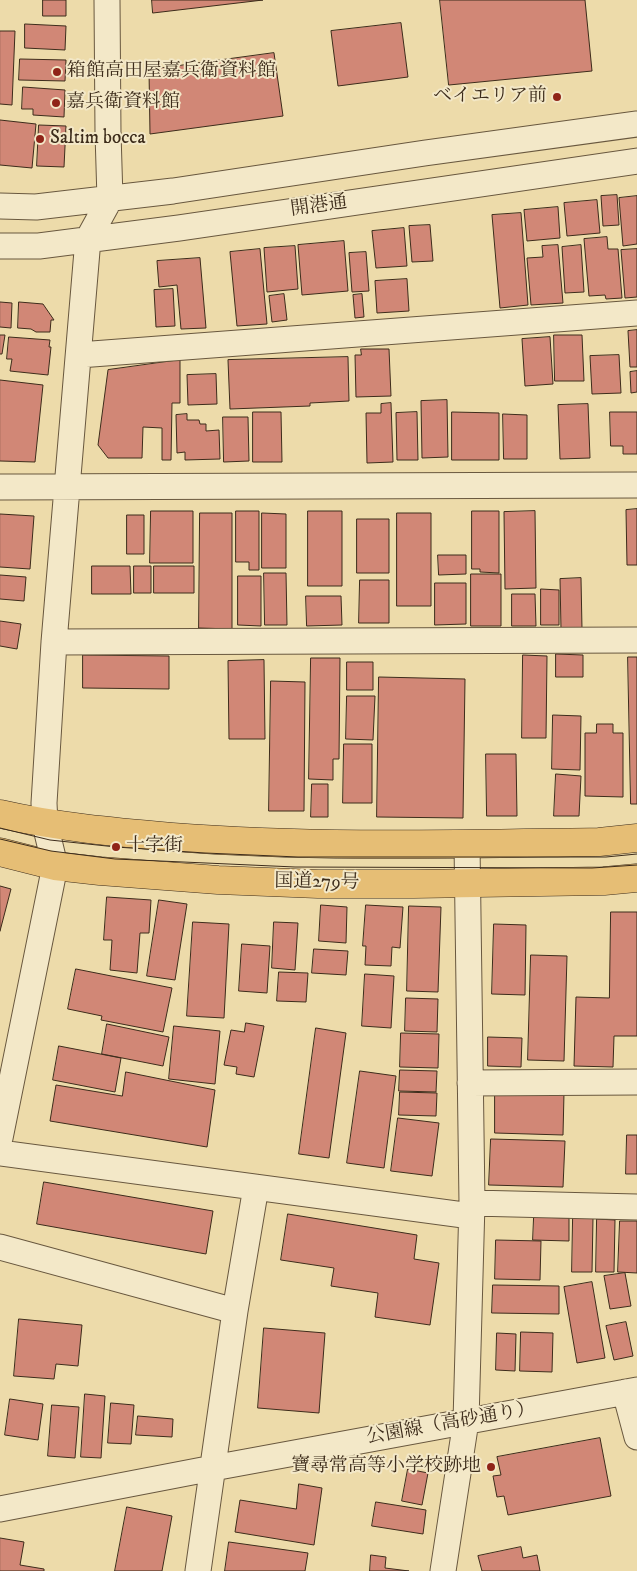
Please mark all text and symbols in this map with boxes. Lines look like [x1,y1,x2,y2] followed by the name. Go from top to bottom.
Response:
[67,61,276,83] place label: 箱館高田屋嘉兵衛資料館
[51,66,63,78] marker: 箱館高田屋嘉兵衛資料館
[433,86,547,108] place label: ベイエリア前
[551,91,563,103] marker: ベイエリア前
[66,92,180,114] place label: 嘉兵衛資料館
[50,97,62,109] marker: 嘉兵衛資料館
[50,128,146,150] place label: Saltim bocca
[34,133,46,145] marker: Saltim bocca
[289,192,349,222] street label: 開港通
[126,836,183,858] place label: 十字街
[110,841,122,853] marker: 十字街
[274,871,360,895] street label: 国道279号
[365,1398,537,1450] street label: 公園線（高砂通り）
[291,1456,481,1478] place label: 寶尋常高等小学校跡地
[485,1461,497,1473] marker: 寶尋常高等小学校跡地

